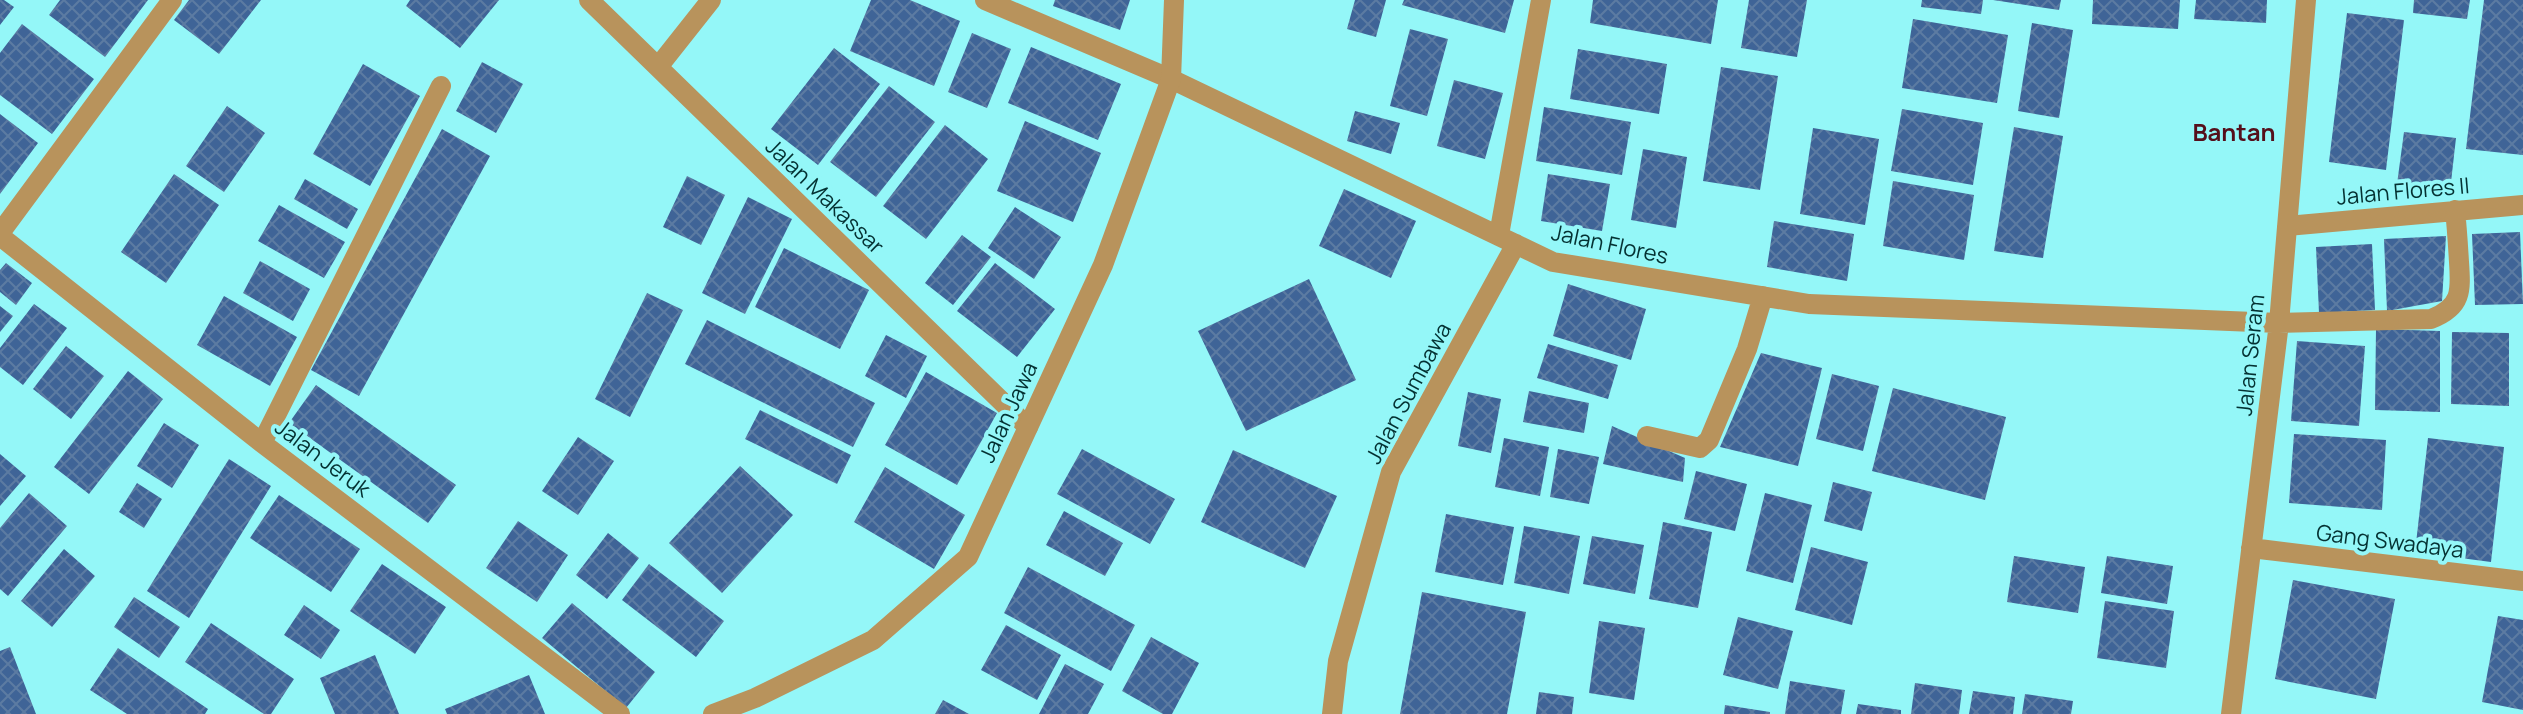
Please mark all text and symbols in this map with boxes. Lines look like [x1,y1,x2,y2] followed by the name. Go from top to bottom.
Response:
[2192,115,2276,148] district label: Bantan
[759,132,891,260] street label: Jalan Makassar
[2335,170,2471,212] street label: Jalan Flores II
[1549,217,1671,271] street label: Jalan Flores
[2229,293,2271,417] street label: Jalan Seram
[1358,317,1458,469] street label: Jalan Sumbawa
[972,357,1044,467] street label: Jalan Jawa
[269,412,378,504] street label: Jalan Jeruk
[2315,517,2465,565] street label: Gang Swadaya

